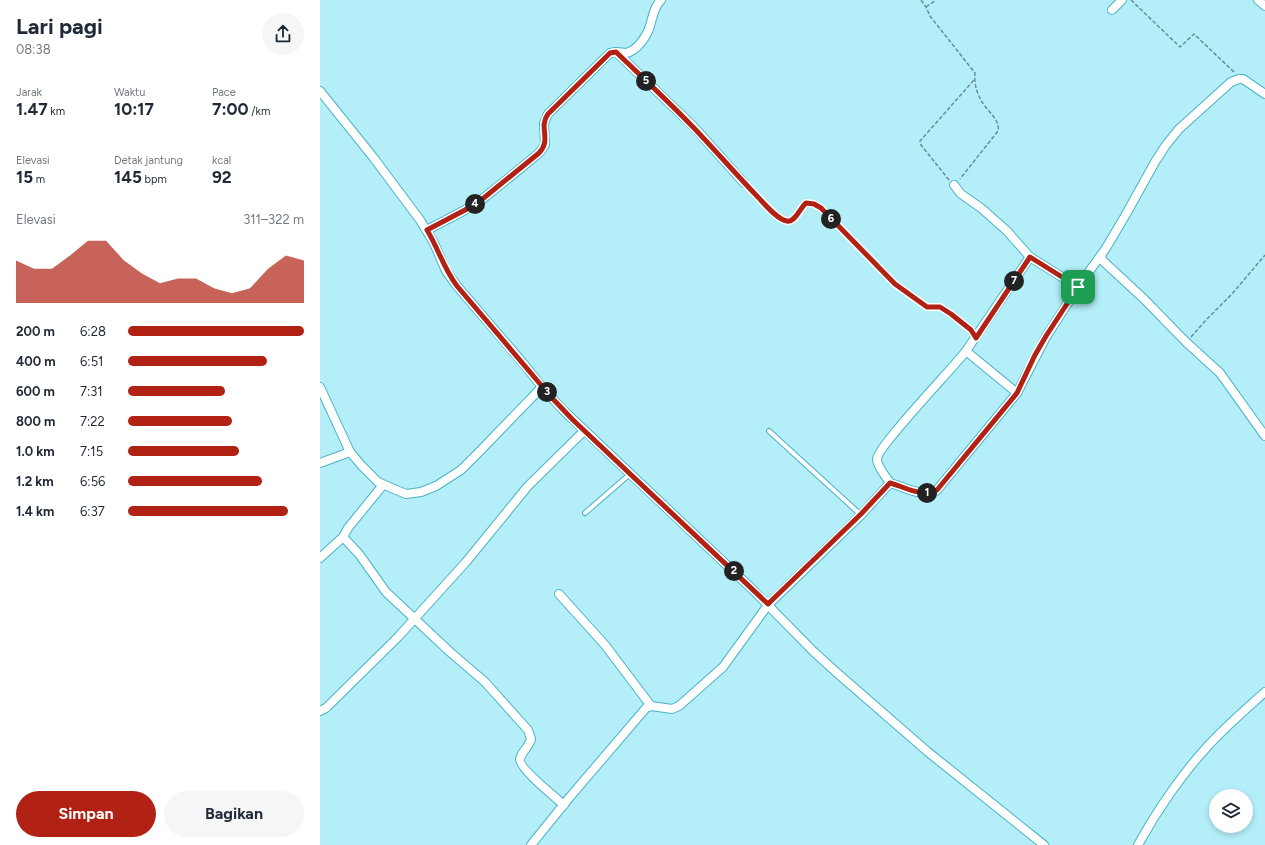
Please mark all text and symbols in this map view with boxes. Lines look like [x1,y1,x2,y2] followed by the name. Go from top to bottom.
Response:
[16,13,103,40] text: Lari pagi
[262,13,304,55] button: share
[16,42,51,57] text: 08:38
[636,71,656,91] pin: 5
[643,74,649,87] text: 5
[16,86,42,99] text: Jarak
[114,86,145,99] text: Waktu
[212,86,236,99] text: Pace
[16,99,48,119] text: 1.47
[114,99,154,119] text: 10:17
[212,99,249,119] text: 7:00
[48,105,65,118] text: km
[249,105,270,118] text: /km
[16,154,50,167] text: Elevasi
[114,154,183,167] text: Detak jantung
[212,154,231,167] text: kcal
[16,167,33,187] text: 15
[114,167,142,187] text: 145
[212,167,232,187] text: 92
[33,173,45,186] text: m
[142,173,167,186] text: bpm
[465,194,485,214] pin: 4
[472,197,478,210] text: 4
[821,209,841,229] pin: 6
[16,212,56,227] text: Elevasi
[243,212,304,227] text: 311–322 m
[828,212,834,225] text: 6
[1061,270,1095,304] pin
[1004,271,1024,291] pin: 7
[1011,274,1017,287] text: 7
[1067,276,1089,298] icon: arrive
[16,324,55,339] text: 200 m
[80,324,106,339] text: 6:28
[16,354,56,369] text: 400 m
[80,354,104,369] text: 6:51
[537,382,557,402] pin: 3
[16,384,55,399] text: 600 m
[80,384,103,399] text: 7:31
[544,385,550,398] text: 3
[16,414,55,429] text: 800 m
[80,414,105,429] text: 7:22
[16,444,55,459] text: 1.0 km
[80,444,103,459] text: 7:15
[16,474,54,489] text: 1.2 km
[80,474,105,489] text: 6:56
[917,483,937,503] pin: 1
[925,486,929,499] text: 1
[16,504,54,519] text: 1.4 km
[80,504,105,519] text: 6:37
[724,561,744,581] pin: 2
[731,564,737,577] text: 2
[1209,789,1253,833] map controls
[1209,789,1253,833] button: layers
[16,791,156,837] button: Simpan
[164,791,304,837] button: Bagikan

